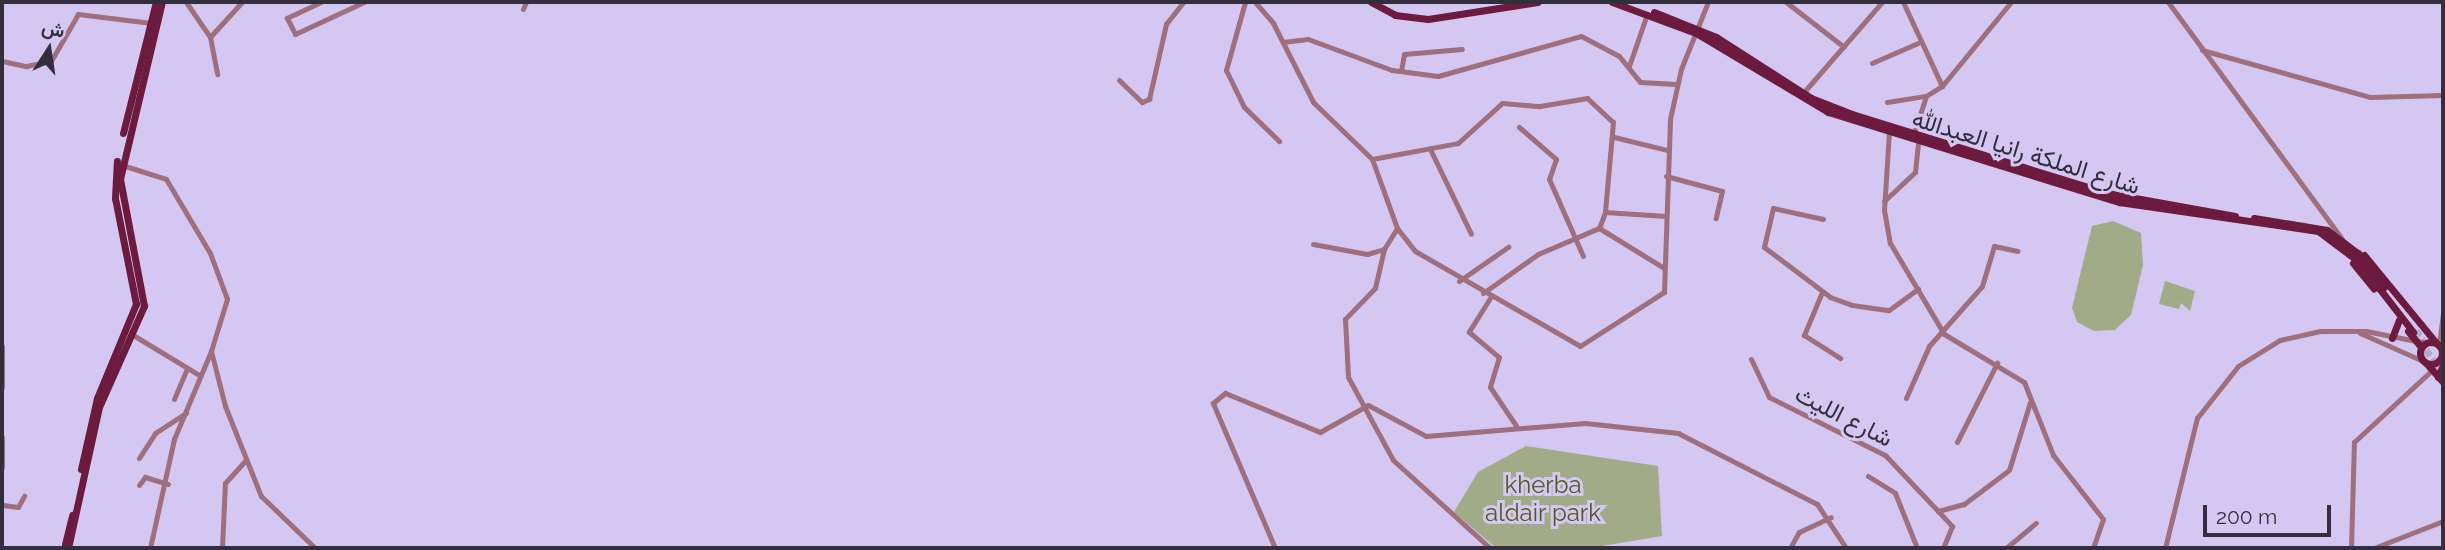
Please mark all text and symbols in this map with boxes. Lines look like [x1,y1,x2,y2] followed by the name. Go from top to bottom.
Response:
[14,14,84,84] north arrow
[40,15,67,42] text: ش
[1909,104,2143,200] street label: شارع الملكة رانيا العبدالله
[1790,379,1898,453] street label: شارع الليث
[1485,471,1601,527] park label: kherba aldair park
[2207,490,2335,534] scale bar
[2216,504,2277,529] text: 200 m

